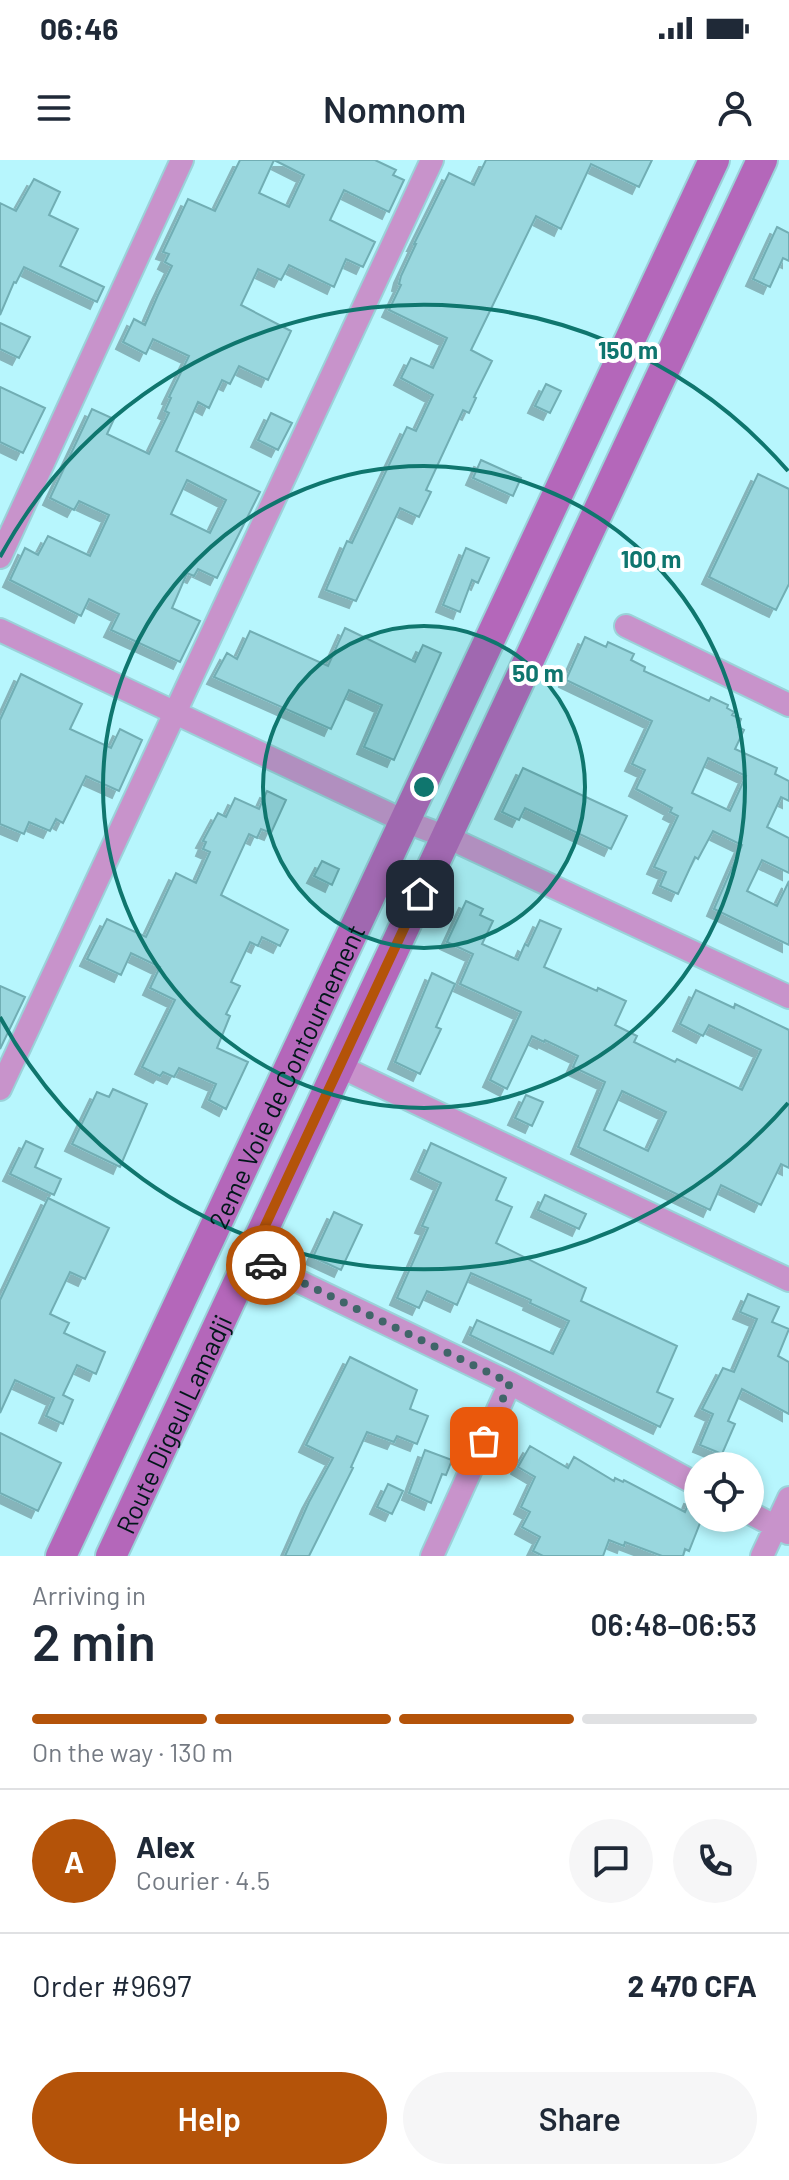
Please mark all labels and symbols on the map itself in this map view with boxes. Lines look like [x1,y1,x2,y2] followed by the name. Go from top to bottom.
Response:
[598,335,658,364] text: 150 m
[621,544,681,573] text: 100 m
[512,658,564,687] text: 50 m
[410,773,438,801] centre of rings
[386,860,454,928] pin
[201,919,370,1233] street label: 2eme Voie de Contournement
[226,1225,306,1305] courier
[108,1309,237,1538] street label: Route Digeul Lamadji
[450,1407,518,1475] pin

